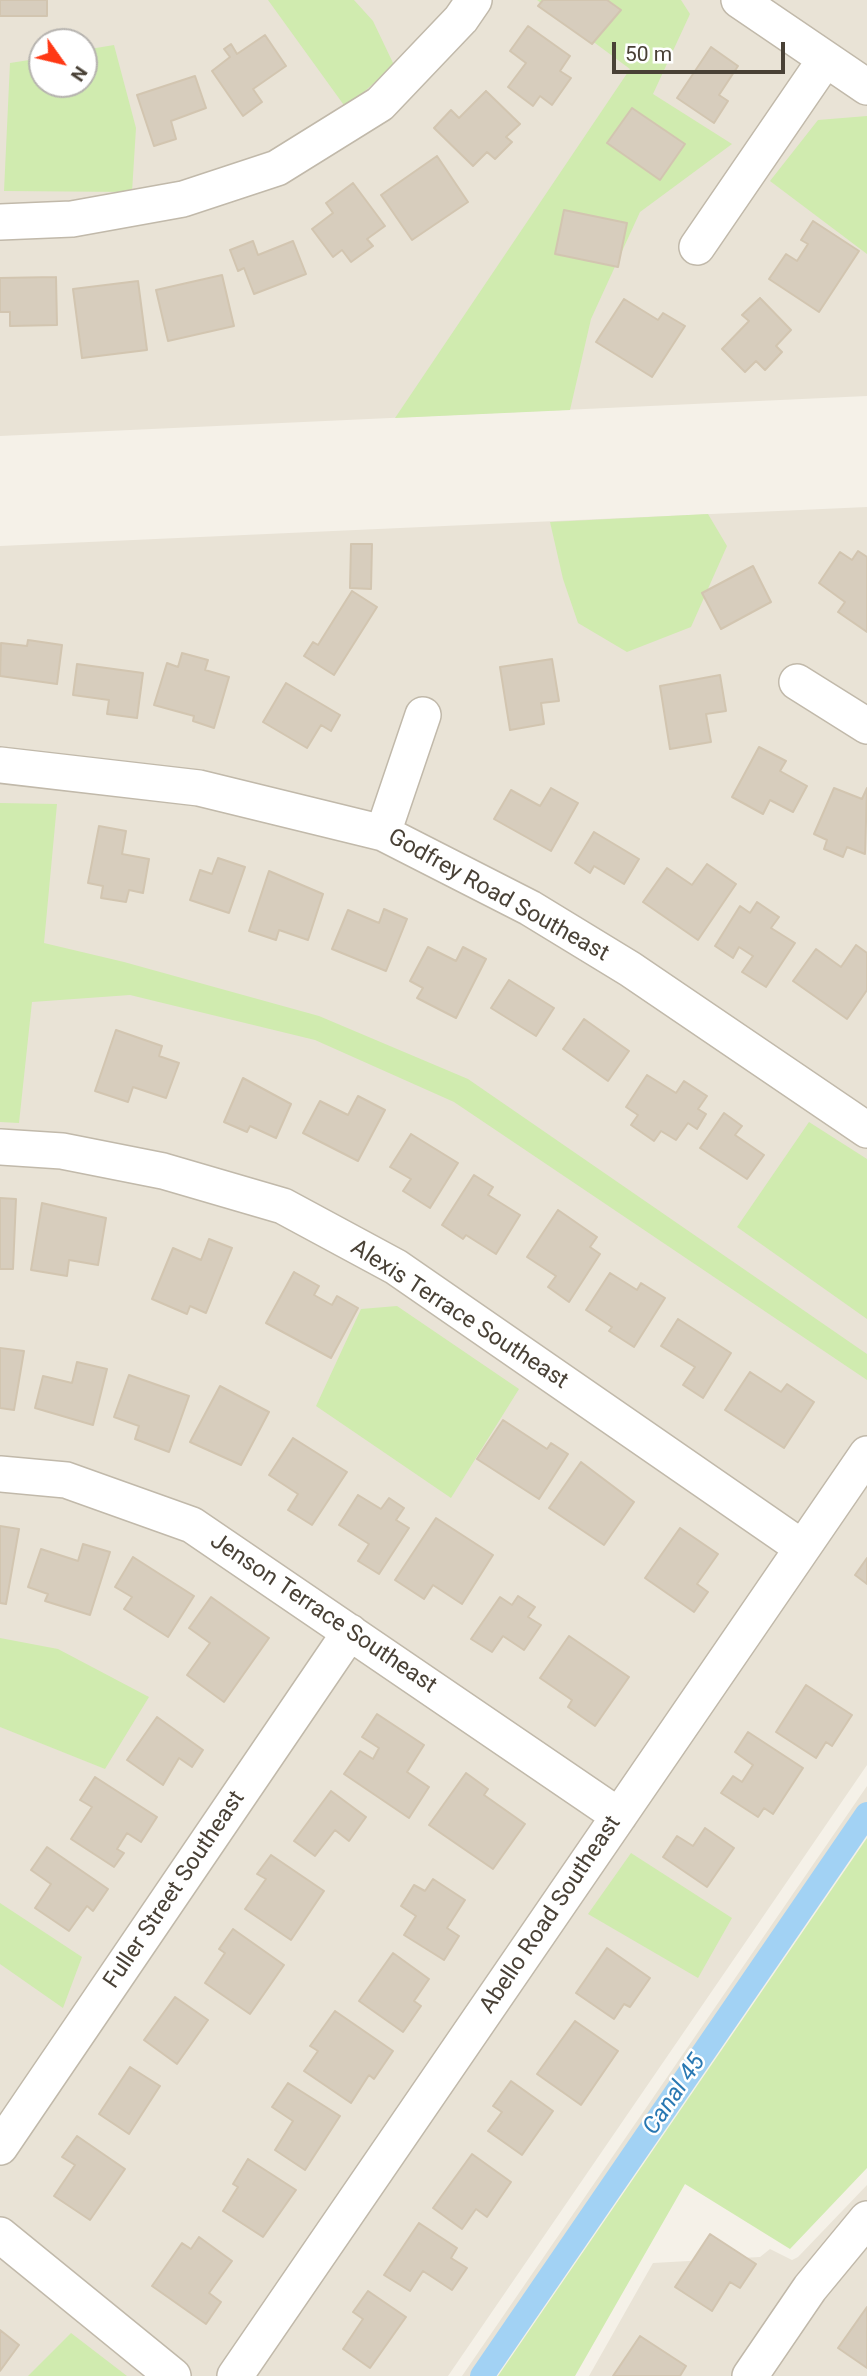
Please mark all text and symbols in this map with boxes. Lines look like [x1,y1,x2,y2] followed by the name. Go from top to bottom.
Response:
[28,28,98,98] north arrow
[615,28,788,72] scale bar
[625,42,672,66] text: 50 m
[66,62,92,86] text: N
[383,824,613,968] street label: Godfrey Road Southeast
[345,1234,573,1396] street label: Alexis Terrace Southeast
[205,1528,441,1700] street label: Jenson Terrace Southeast
[99,1786,251,1994] street label: Fuller Street Southeast
[475,1811,627,2019] street label: Abello Road Southeast
[638,2049,712,2141] water label: Canal 45

